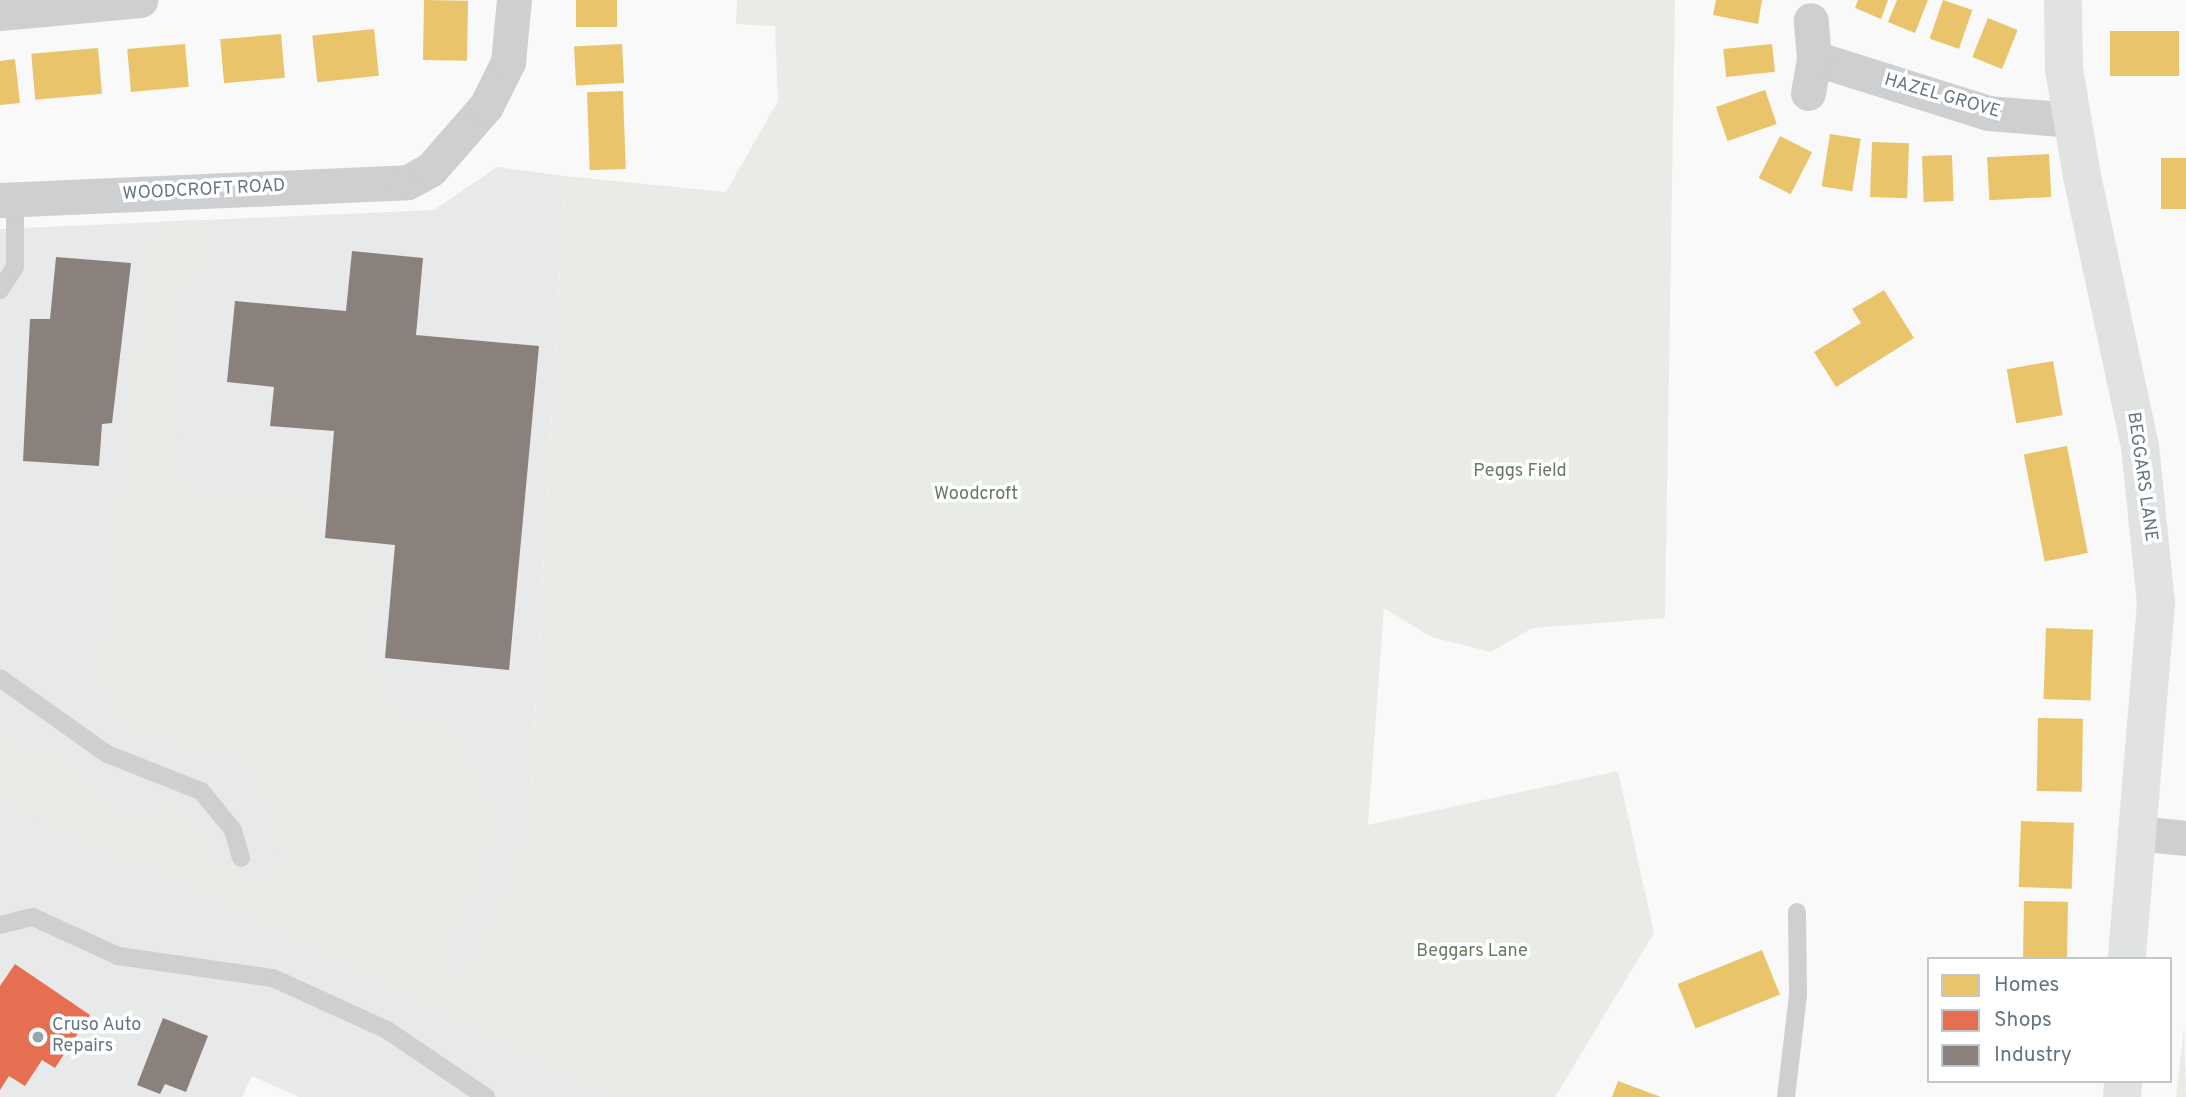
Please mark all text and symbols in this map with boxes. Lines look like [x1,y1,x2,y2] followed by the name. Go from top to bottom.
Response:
[1881,70,2003,124] street label: HAZEL GROVE
[122,176,286,206] street label: WOODCROFT ROAD
[2121,411,2161,543] street label: BEGGARS LANE
[1473,461,1567,483] park label: Peggs Field
[934,484,1018,506] park label: Woodcroft
[1416,941,1528,963] park label: Beggars Lane
[1927,957,2172,1083] legend
[1994,972,2059,999] text: Homes
[1994,1007,2052,1034] text: Shops
[52,1016,142,1058] place label: Cruso Auto Repairs
[30,1029,46,1045] marker: Cruso Auto Repairs
[1994,1042,2072,1069] text: Industry

